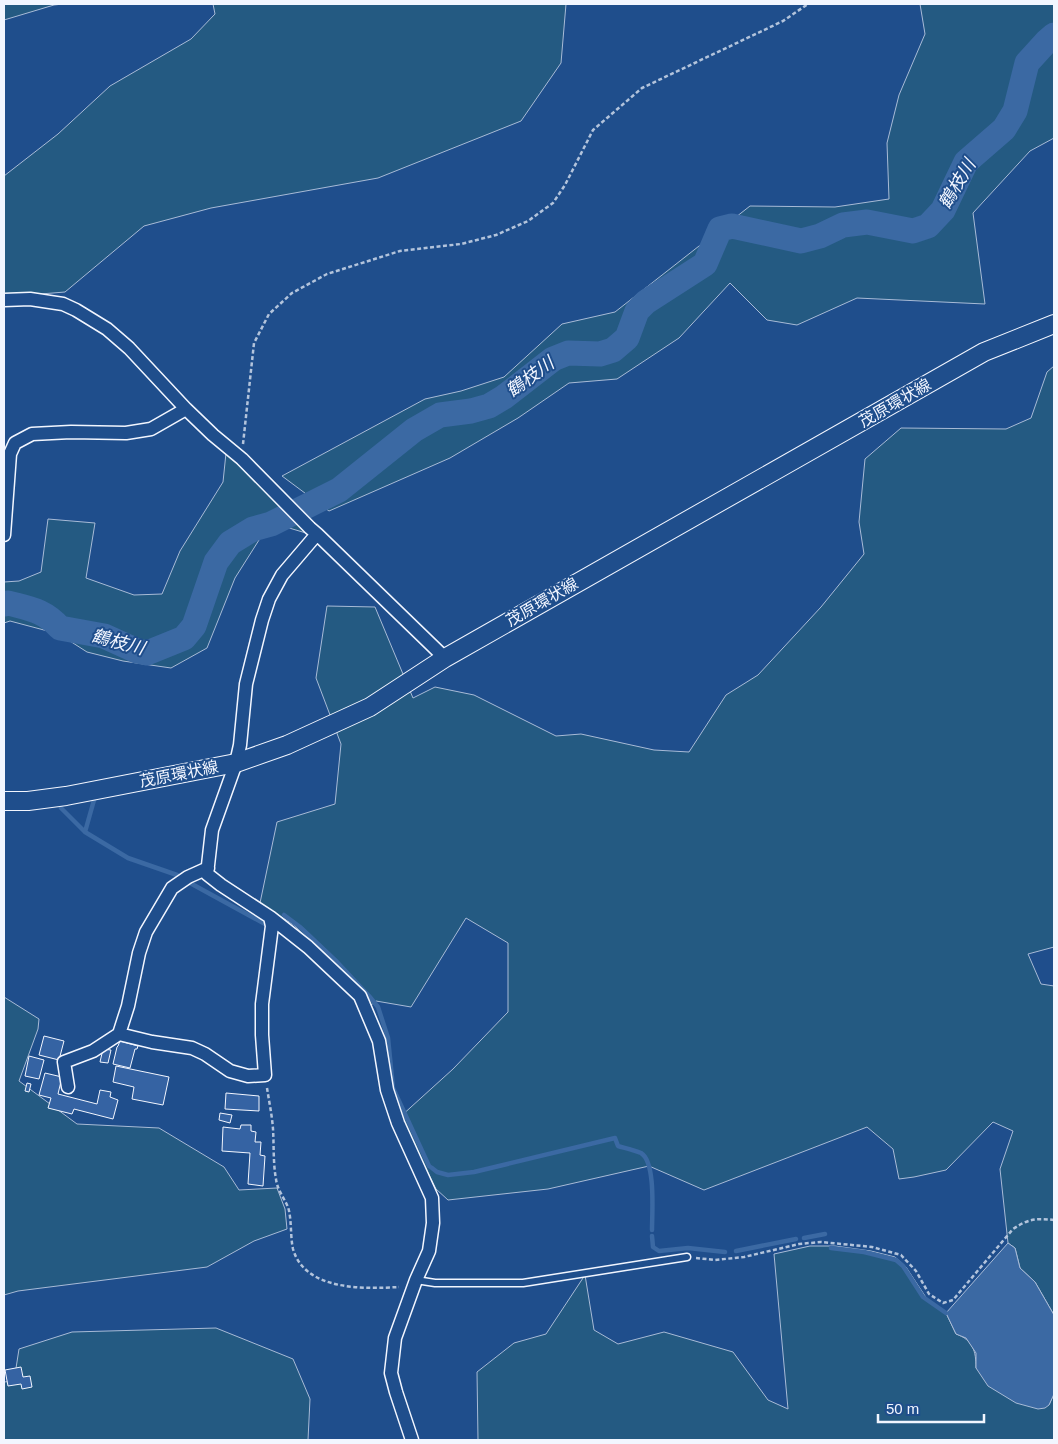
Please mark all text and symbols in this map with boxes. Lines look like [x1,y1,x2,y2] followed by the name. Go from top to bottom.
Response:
[935,154,981,212] water label: 鶴枝川
[502,352,559,401] water label: 鶴枝川
[856,376,934,430] street label: 茂原環状線
[503,575,581,629] street label: 茂原環状線
[89,625,149,659] water label: 鶴枝川
[138,758,220,790] street label: 茂原環状線
[878,1392,984,1424] scale bar
[886,1400,919,1417] text: 50 m

